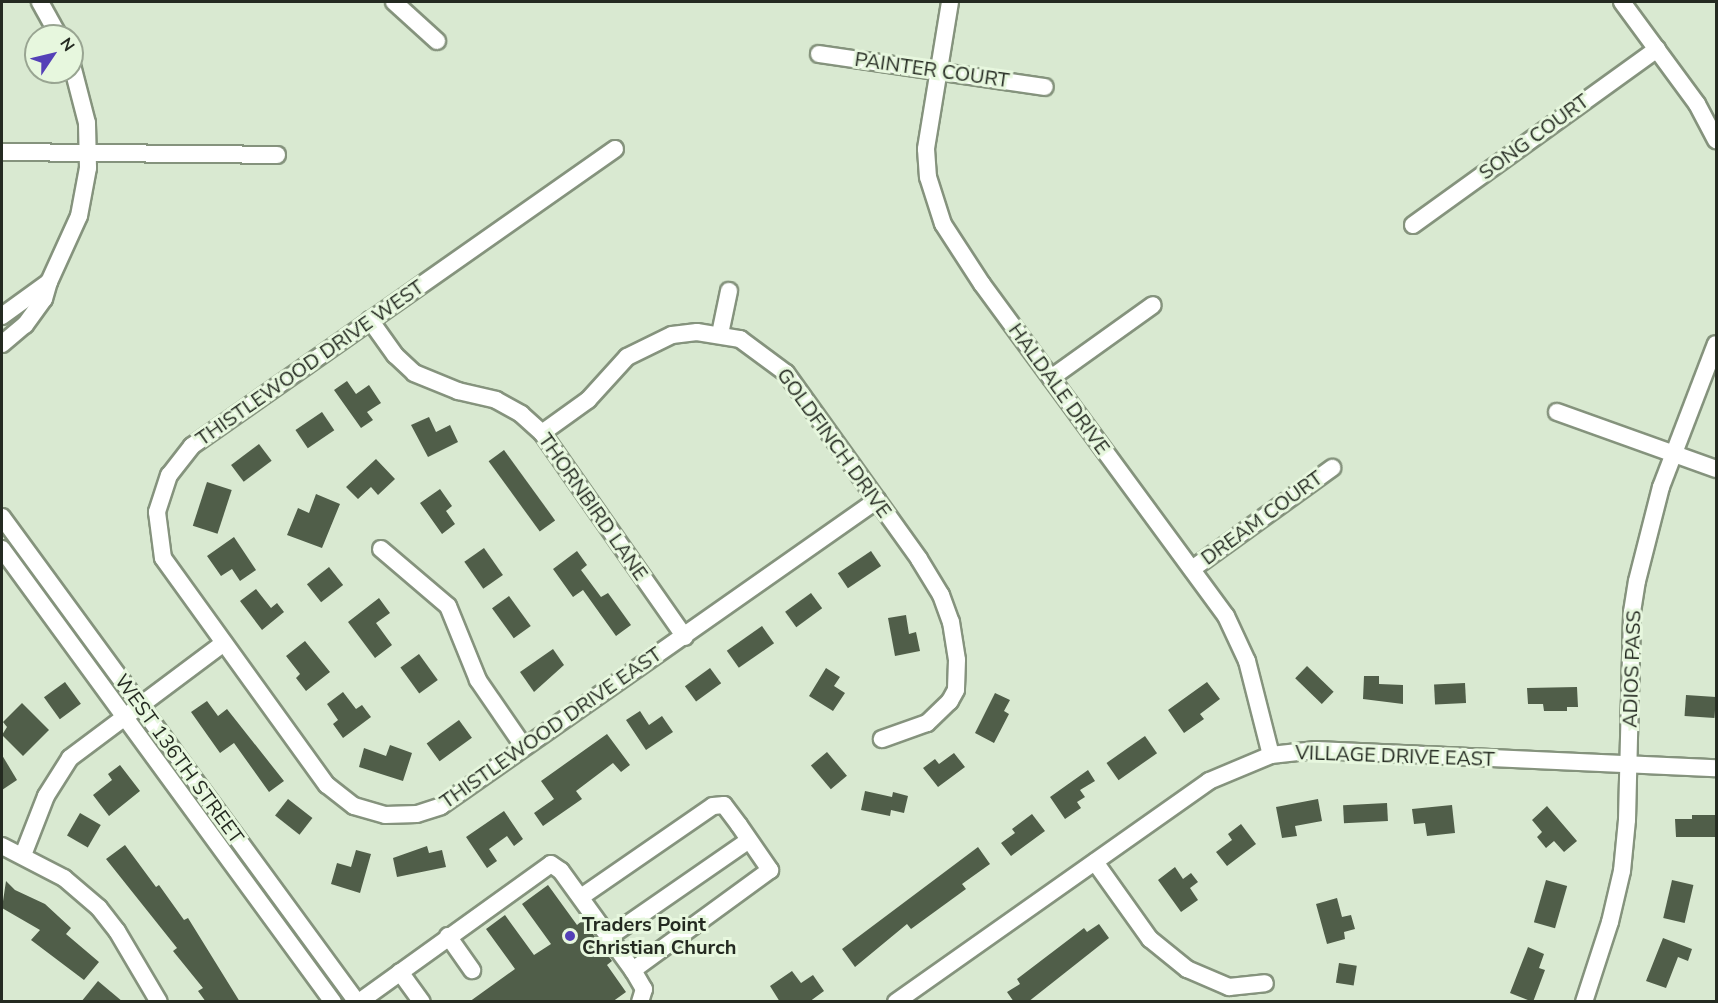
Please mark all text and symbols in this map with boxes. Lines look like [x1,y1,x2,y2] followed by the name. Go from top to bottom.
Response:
[24,24,84,84] north arrow
[55,34,80,56] text: N
[853,47,1011,93] street label: PAINTER COURT
[1474,89,1594,185] street label: SONG COURT
[191,275,429,451] street label: THISTLEWOOD DRIVE WEST
[1003,319,1115,459] street label: HALDALE DRIVE
[772,364,896,522] street label: GOLDFINCH DRIVE
[533,429,653,585] street label: THORNBIRD LANE
[1197,466,1327,570] street label: DREAM COURT
[1618,610,1646,728] street label: ADIOS PASS
[436,642,666,814] street label: THISTLEWOOD DRIVE EAST
[109,670,249,848] street label: WEST 136TH STREET
[1295,741,1495,771] street label: VILLAGE DRIVE EAST
[582,912,736,959] place label: Traders Point Christian Church
[563,929,577,943] marker: Traders Point Christian Church

